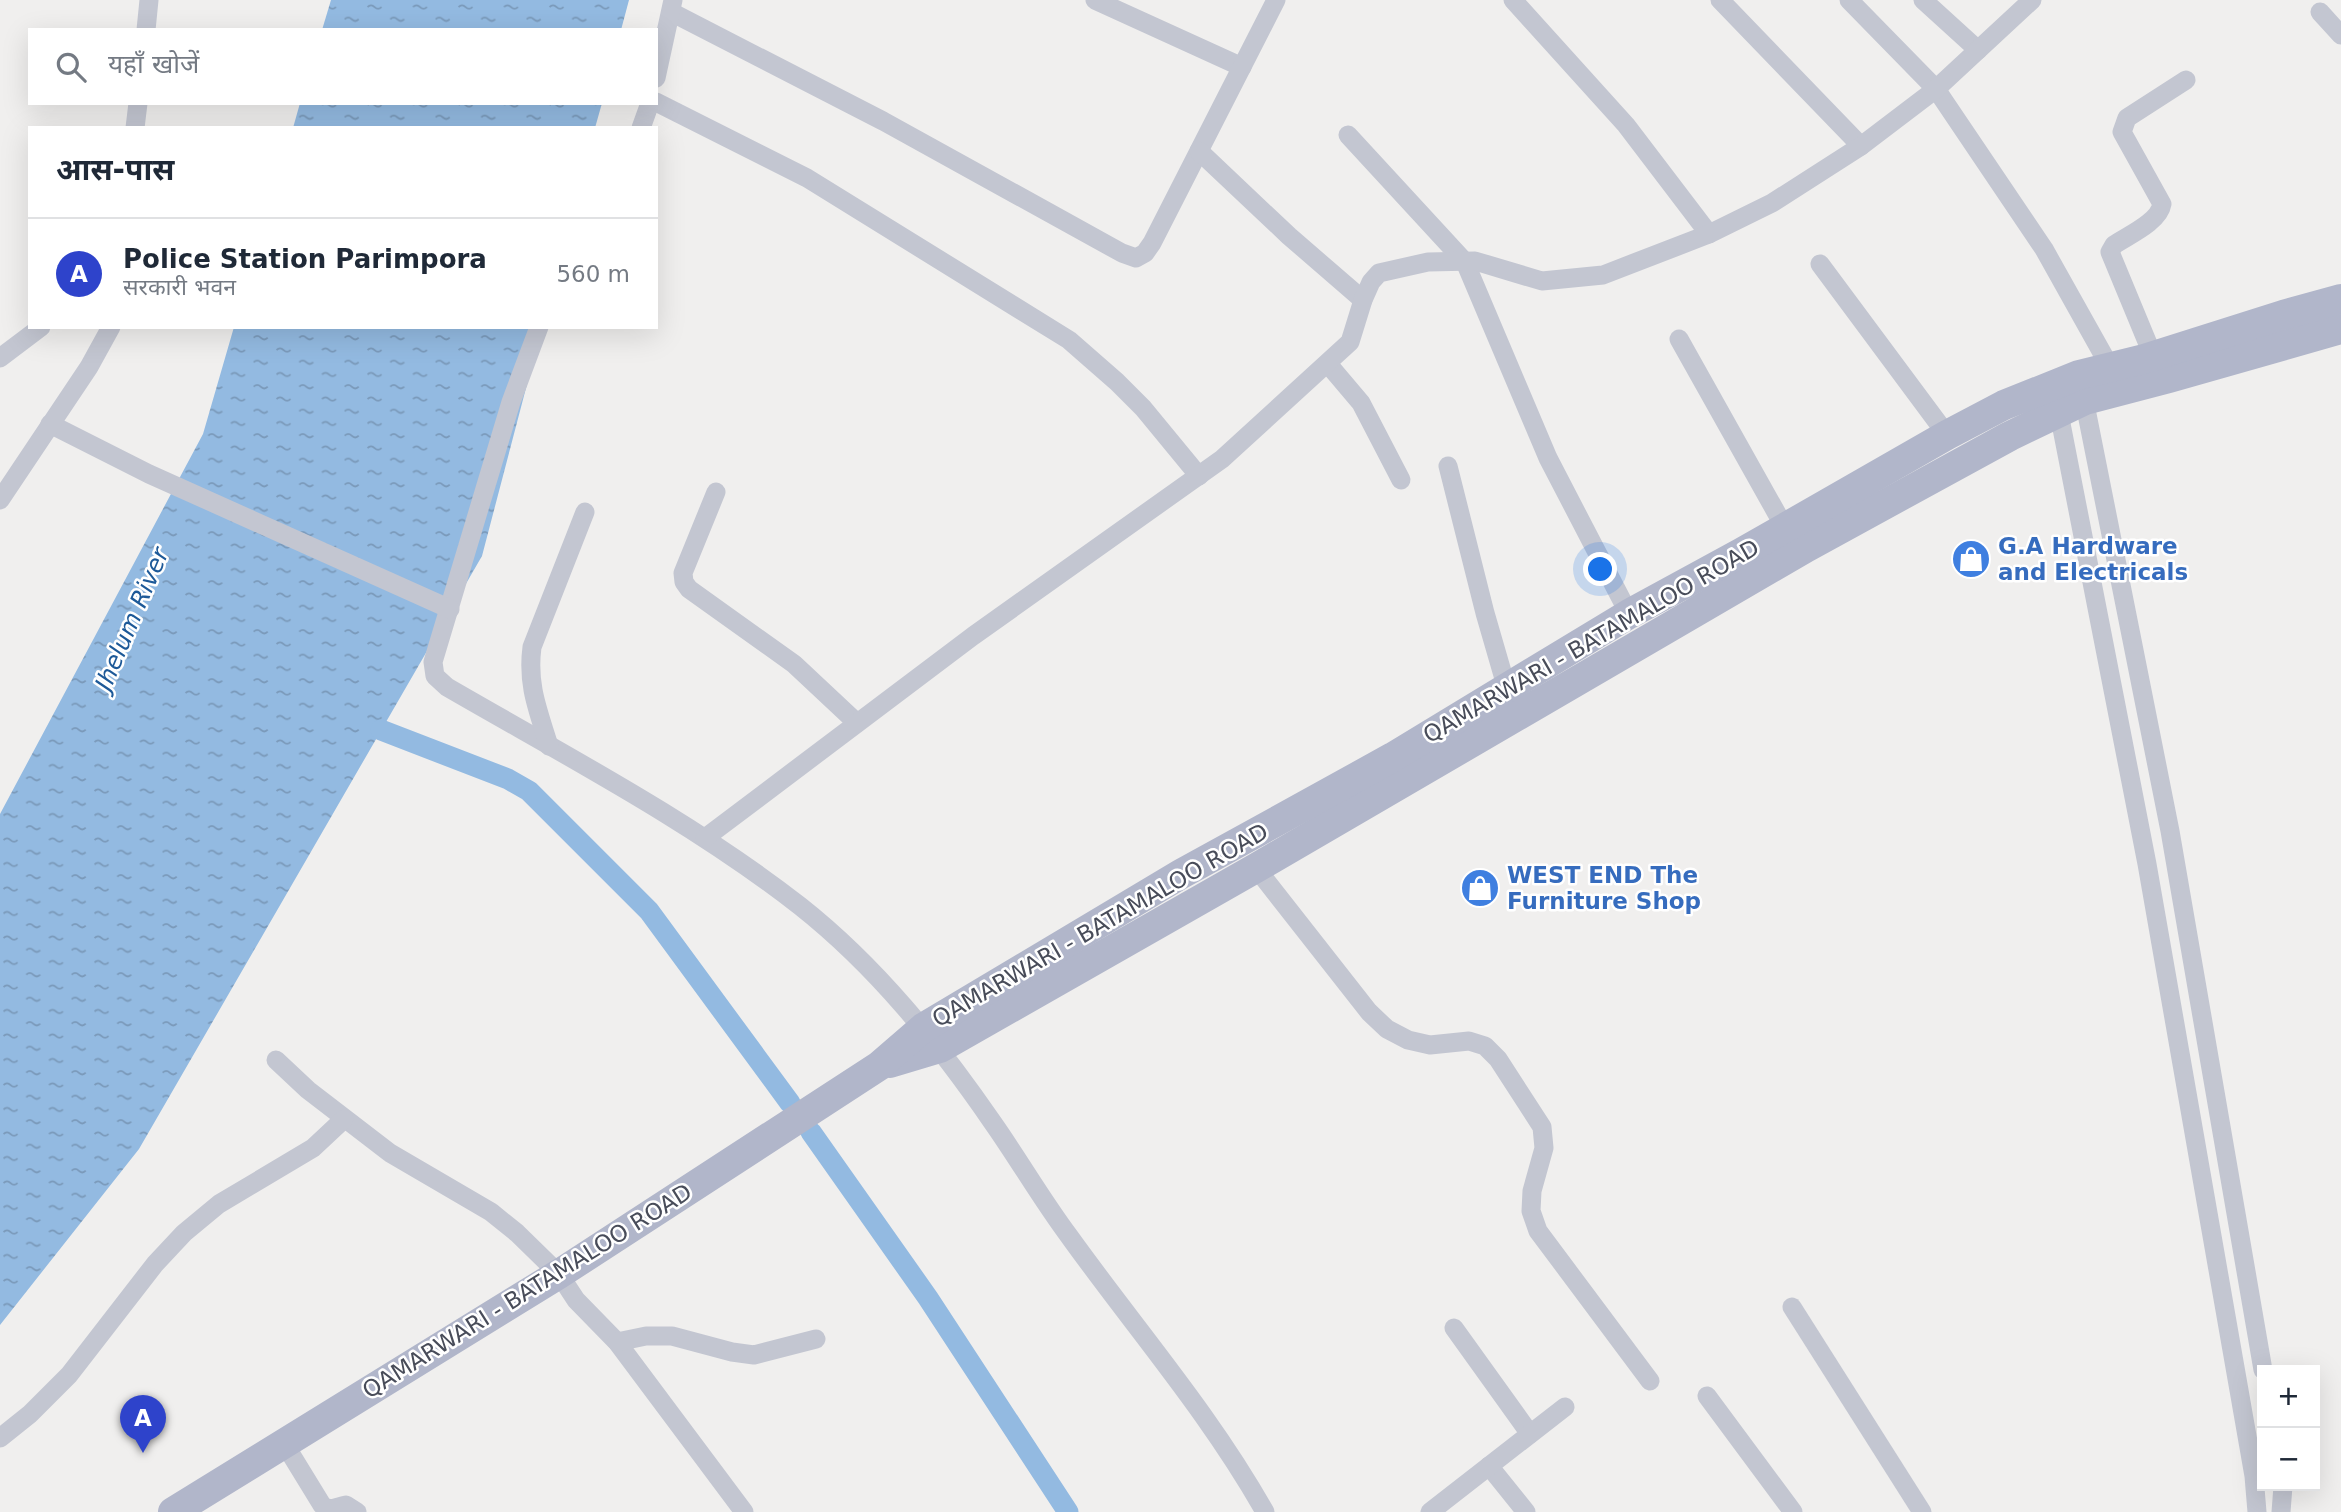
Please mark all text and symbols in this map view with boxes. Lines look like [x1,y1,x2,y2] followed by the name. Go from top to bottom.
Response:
[28,28,658,105] search box
[52,48,90,86] icon: search
[108,49,199,79] text: यहाँ खोजें
[56,152,174,187] text: आस-पास
[123,244,487,274] text: Police Station Parimpora
[70,261,88,287] text: A
[556,261,630,287] text: 560 m
[123,274,236,300] text: सरकारी भवन
[1998,533,2188,585] place label: G.A Hardware and Electricals
[1419,534,1763,748] street label: QAMARWARI - BATAMALOO ROAD
[1950,538,1992,580] shop icon: G.A Hardware and Electricals
[88,542,175,698] water label: Jhelum River
[1583,552,1617,586] your location
[928,818,1272,1032] street label: QAMARWARI - BATAMALOO ROAD
[1507,862,1701,914] place label: WEST END The Furniture Shop
[1459,867,1501,909] shop icon: WEST END The Furniture Shop
[358,1178,696,1404] street label: QAMARWARI - BATAMALOO ROAD
[2257,1365,2320,1491] map controls
[2257,1365,2320,1428] button: +
[120,1395,166,1453] pin: A
[2257,1428,2320,1491] button: −

